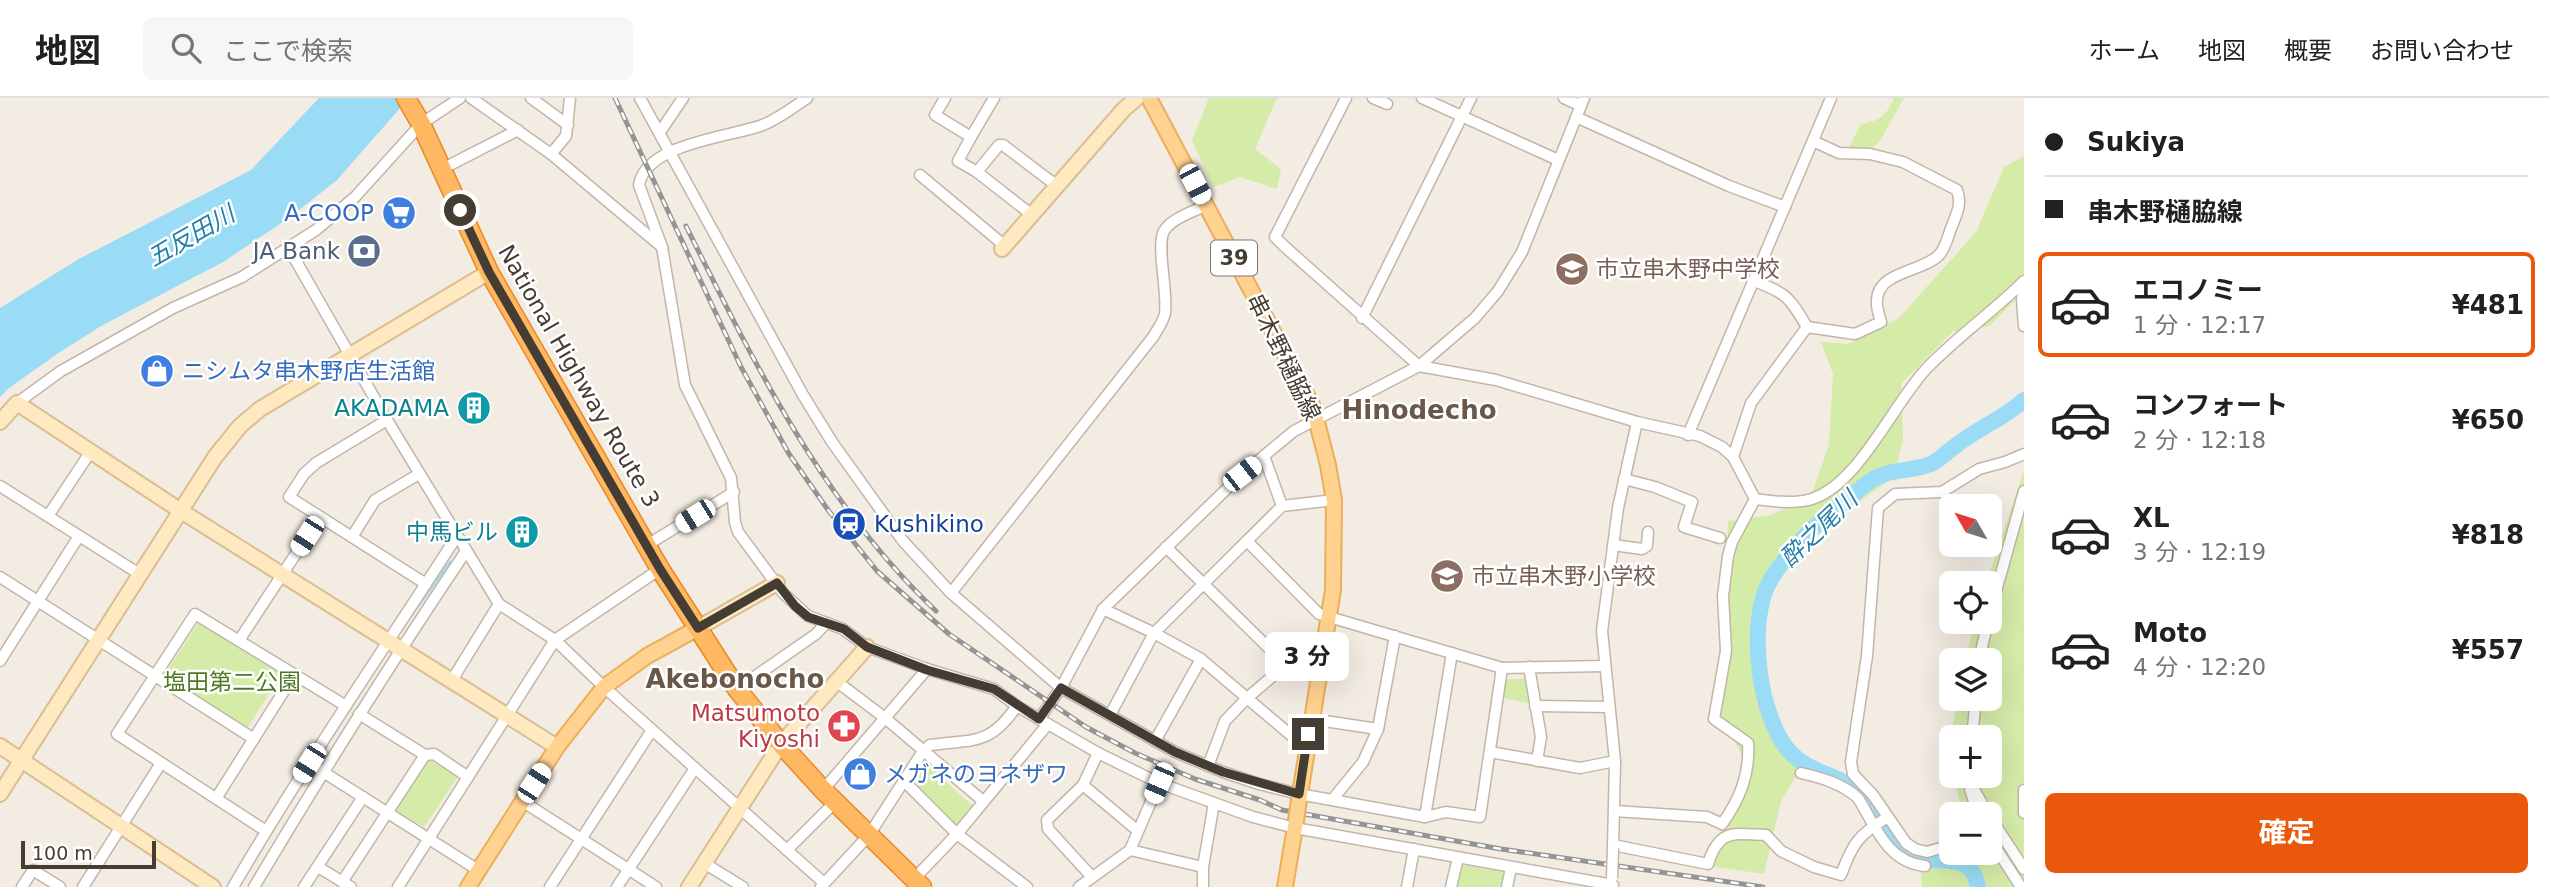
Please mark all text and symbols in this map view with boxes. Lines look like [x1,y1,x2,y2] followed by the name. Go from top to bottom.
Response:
[143,17,633,80] search box
[167,29,205,67] icon: search
[35,31,101,70] text: 地図
[223,36,353,66] text: ここで検索
[2089,37,2160,65] text: ホーム
[2198,37,2246,65] text: 地図
[2284,37,2332,65] text: 概要
[2370,37,2514,65] text: お問い合わせ
[2087,127,2185,157] text: Sukiya
[1176,161,1215,207] car
[380,194,418,232] supermarket icon: A-COOP
[444,194,476,226] route start
[2087,197,2243,227] text: 串木野樋脇線
[142,198,242,272] water label: 五反田川
[284,200,374,226] place label: A-COOP
[345,232,383,270] bank icon: JA Bank
[251,238,341,264] place label: JA Bank
[493,240,665,512] street label: National Highway Route 3
[1211,240,1257,276] road number: 39
[1553,250,1591,288] school or university icon: 市立串木野中学校
[1596,256,1780,282] place label: 市立串木野中学校
[2049,273,2112,336] icon: car
[2133,275,2263,305] text: エコノミー
[1242,289,1326,425] street label: 串木野樋脇線
[2452,290,2524,320] text: ¥481
[2133,312,2266,338] text: 1 分 · 12:17
[138,352,176,390] shop icon: ニシムタ串木野店生活館
[182,358,435,384] place label: ニシムタ串木野店生活館
[2049,388,2112,451] icon: car
[455,389,493,427] building icon: AKADAMA
[2133,390,2288,420] text: コンフォート
[334,395,449,421] place label: AKADAMA
[1341,395,1497,425] district label: Hinodecho
[2452,405,2524,435] text: ¥650
[2133,427,2266,453] text: 2 分 · 12:18
[1219,453,1266,495] car
[1775,484,1865,572] water label: 酔之尾川
[1939,494,2002,556] north arrow
[1939,494,2002,865] map controls
[672,496,719,536] car
[2049,503,2112,566] icon: car
[2133,503,2170,533] text: XL
[830,505,868,543] station icon: Kushikino
[874,511,984,537] place label: Kushikino
[287,513,328,559] car
[503,513,541,551] building icon: 中馬ビル
[406,519,498,545] place label: 中馬ビル
[2452,520,2524,550] text: ¥818
[2133,539,2266,565] text: 3 分 · 12:19
[1428,557,1466,595] school or university icon: 市立串木野小学校
[1472,563,1656,589] place label: 市立串木野小学校
[1939,571,2002,634] button: locate
[2049,618,2112,681] icon: car
[2133,618,2207,648] text: Moto
[1266,632,1350,682] callout: 3 分
[2452,635,2524,665] text: ¥557
[1283,643,1331,669] text: 3 分
[1939,648,2002,711] button: layers
[2133,654,2266,680] text: 4 分 · 12:20
[646,664,824,694] district label: Akebonocho
[163,669,301,695] park label: 塩田第二公園
[691,700,820,752] place label: Matsumoto Kiyoshi
[825,707,863,745] pharmacy icon: Matsumoto Kiyoshi
[1292,718,1324,750] route end
[1939,725,2002,788] button: +
[289,740,330,786] car
[841,755,879,793] shop icon: メガネのヨネザワ
[514,760,555,806] car
[1142,760,1177,806] car
[884,761,1068,787] place label: メガネのヨネザワ
[2045,793,2528,873] button: 確定
[1939,802,2002,865] button: −
[21,838,156,870] scale bar
[32,842,93,864] text: 100 m

